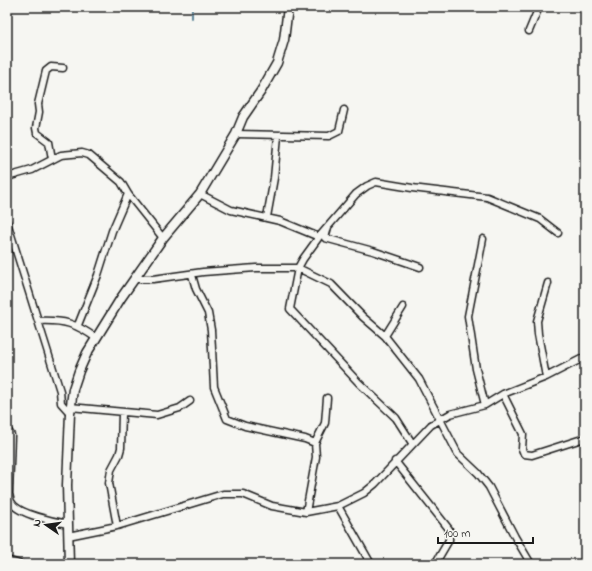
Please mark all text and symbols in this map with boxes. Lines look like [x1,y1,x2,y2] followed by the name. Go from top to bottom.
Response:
[26,505,66,545] north arrow
[29,518,46,528] text: N
[438,519,533,545] scale bar
[444,525,471,543] text: 100 m

